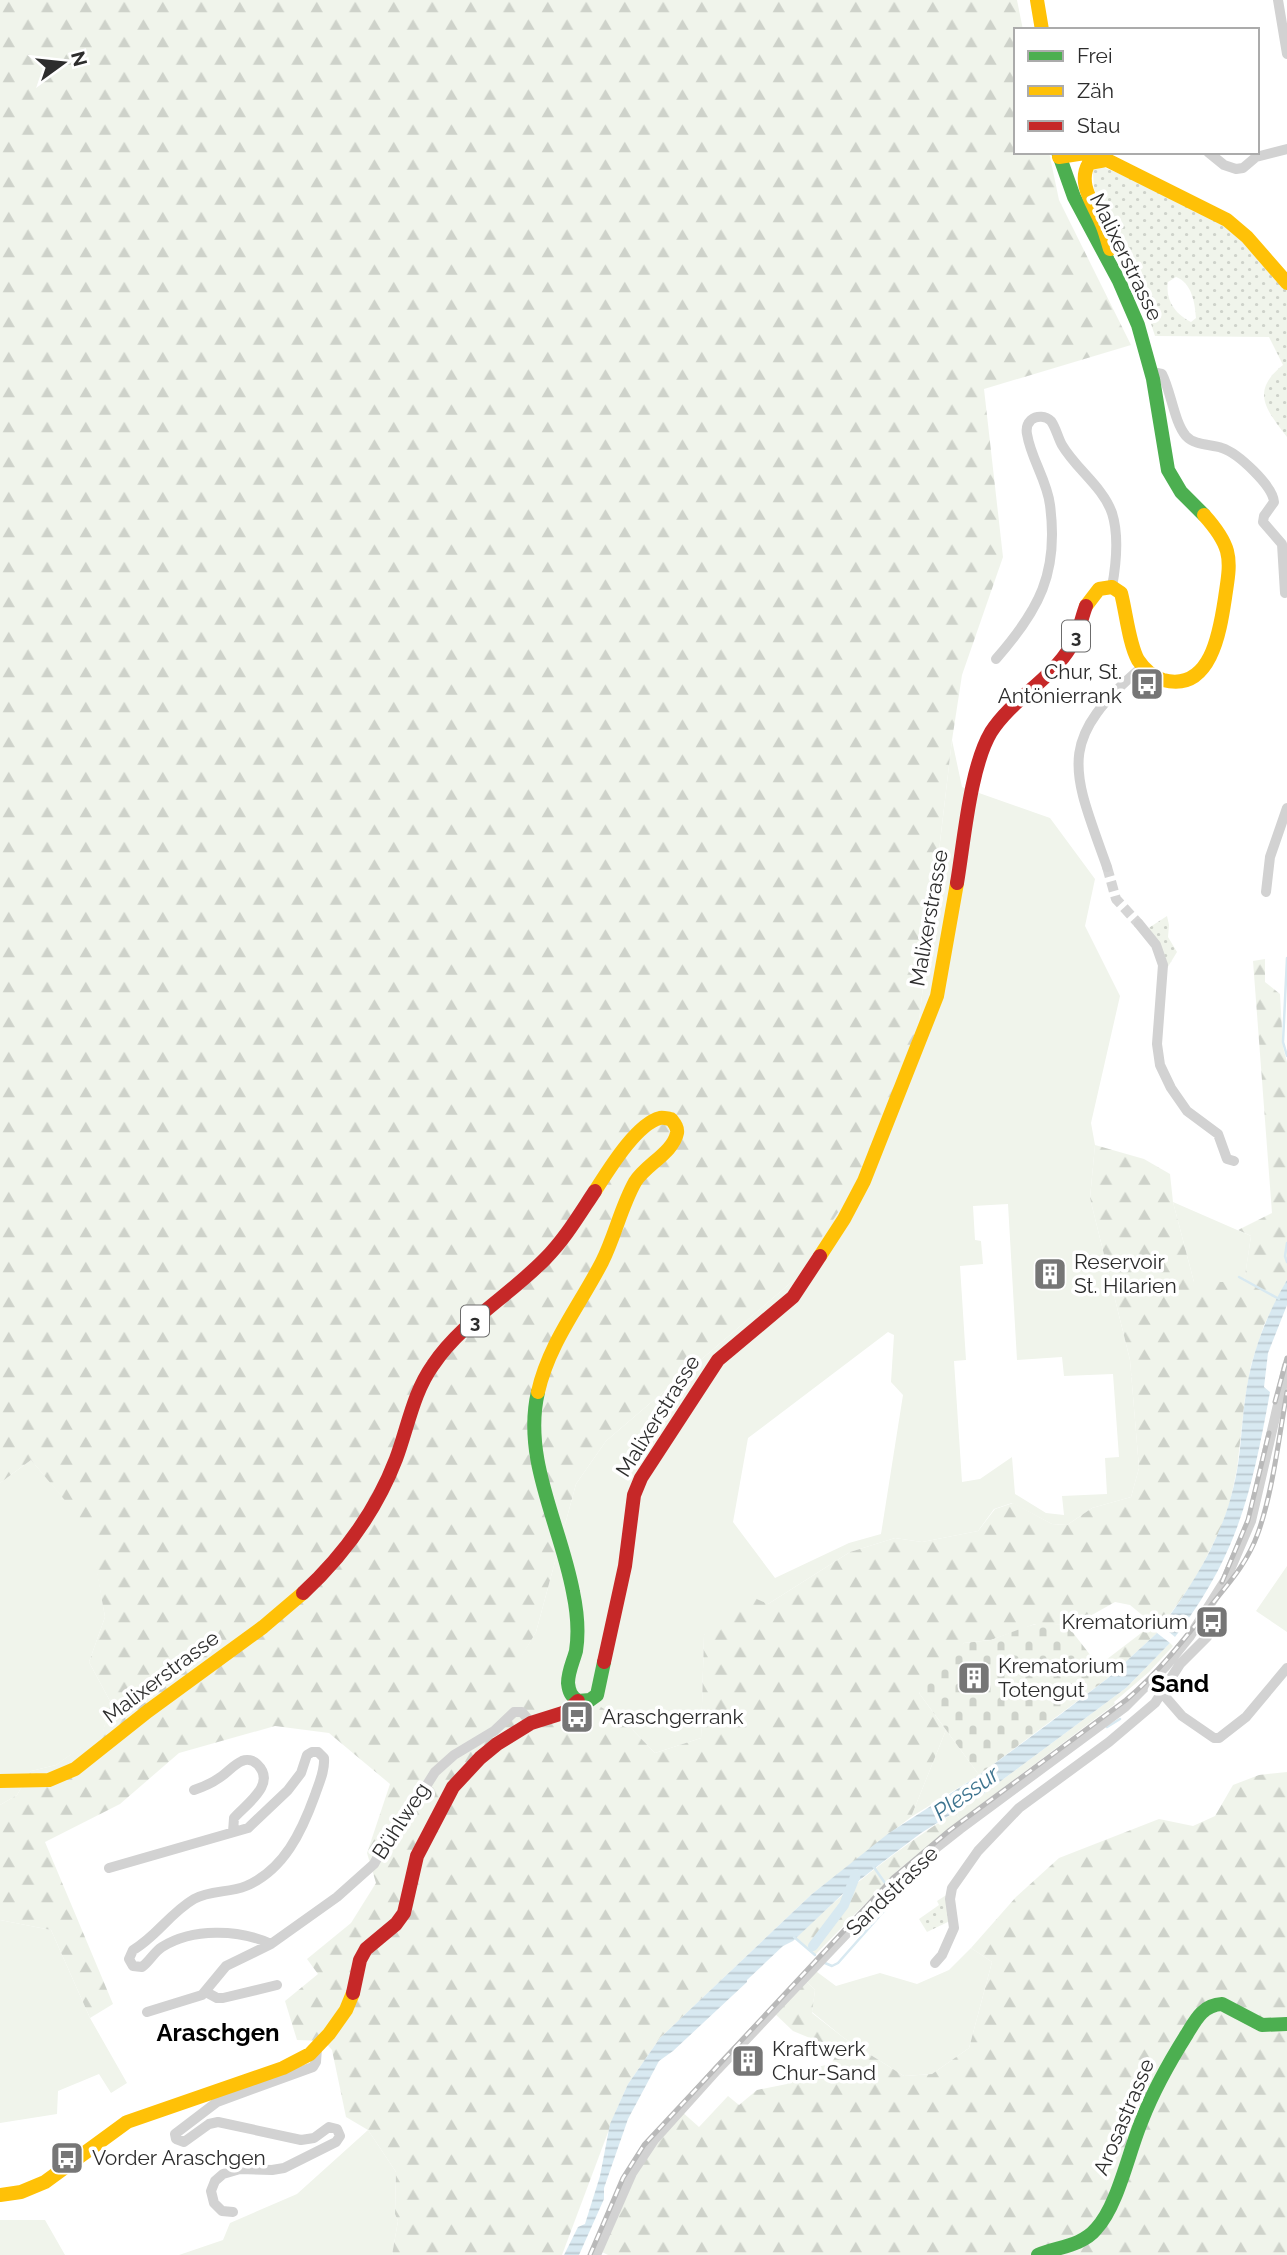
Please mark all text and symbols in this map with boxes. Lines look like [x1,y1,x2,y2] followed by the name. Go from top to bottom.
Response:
[28,28,98,98] north arrow
[1014,28,1259,154] legend
[1077,43,1113,68] text: Frei
[67,49,92,68] text: N
[1077,78,1114,103] text: Zäh
[1077,113,1121,138] text: Stau
[1085,189,1168,324] street label: Malixerstrasse
[1062,621,1090,652] road number: 3
[998,659,1122,708] place label: Chur, St. Antönierrank
[1128,665,1166,703] bus stop icon: Chur, St. Antönierrank
[904,848,953,988] street label: Malixerstrasse
[1074,1249,1177,1298] place label: Reservoir St. Hilarien
[1031,1255,1069,1293] building icon: Reservoir St. Hilarien
[461,1306,489,1336] road number: 3
[610,1350,705,1481] street label: Malixerstrasse
[1193,1603,1231,1641] bus stop icon: Krematorium
[1061,1609,1188,1634] place label: Krematorium
[98,1625,223,1728] street label: Malixerstrasse
[998,1653,1125,1702] place label: Krematorium Totengut
[955,1659,993,1697] building icon: Krematorium Totengut
[1151,1669,1209,1698] district label: Sand
[558,1698,596,1736] bus stop icon: Araschgerrank
[602,1704,744,1729] place label: Araschgerrank
[928,1759,1005,1825] water label: Plessur
[367,1778,435,1864] street label: Bühlweg
[841,1841,943,1941] street label: Sandstrasse
[156,2018,280,2047] district label: Araschgen
[772,2036,876,2085] place label: Kraftwerk Chur-Sand
[729,2042,767,2080] building icon: Kraftwerk Chur-Sand
[1088,2055,1159,2179] street label: Arosastrasse
[48,2139,86,2177] bus stop icon: Vorder Araschgen
[92,2145,266,2170] place label: Vorder Araschgen

